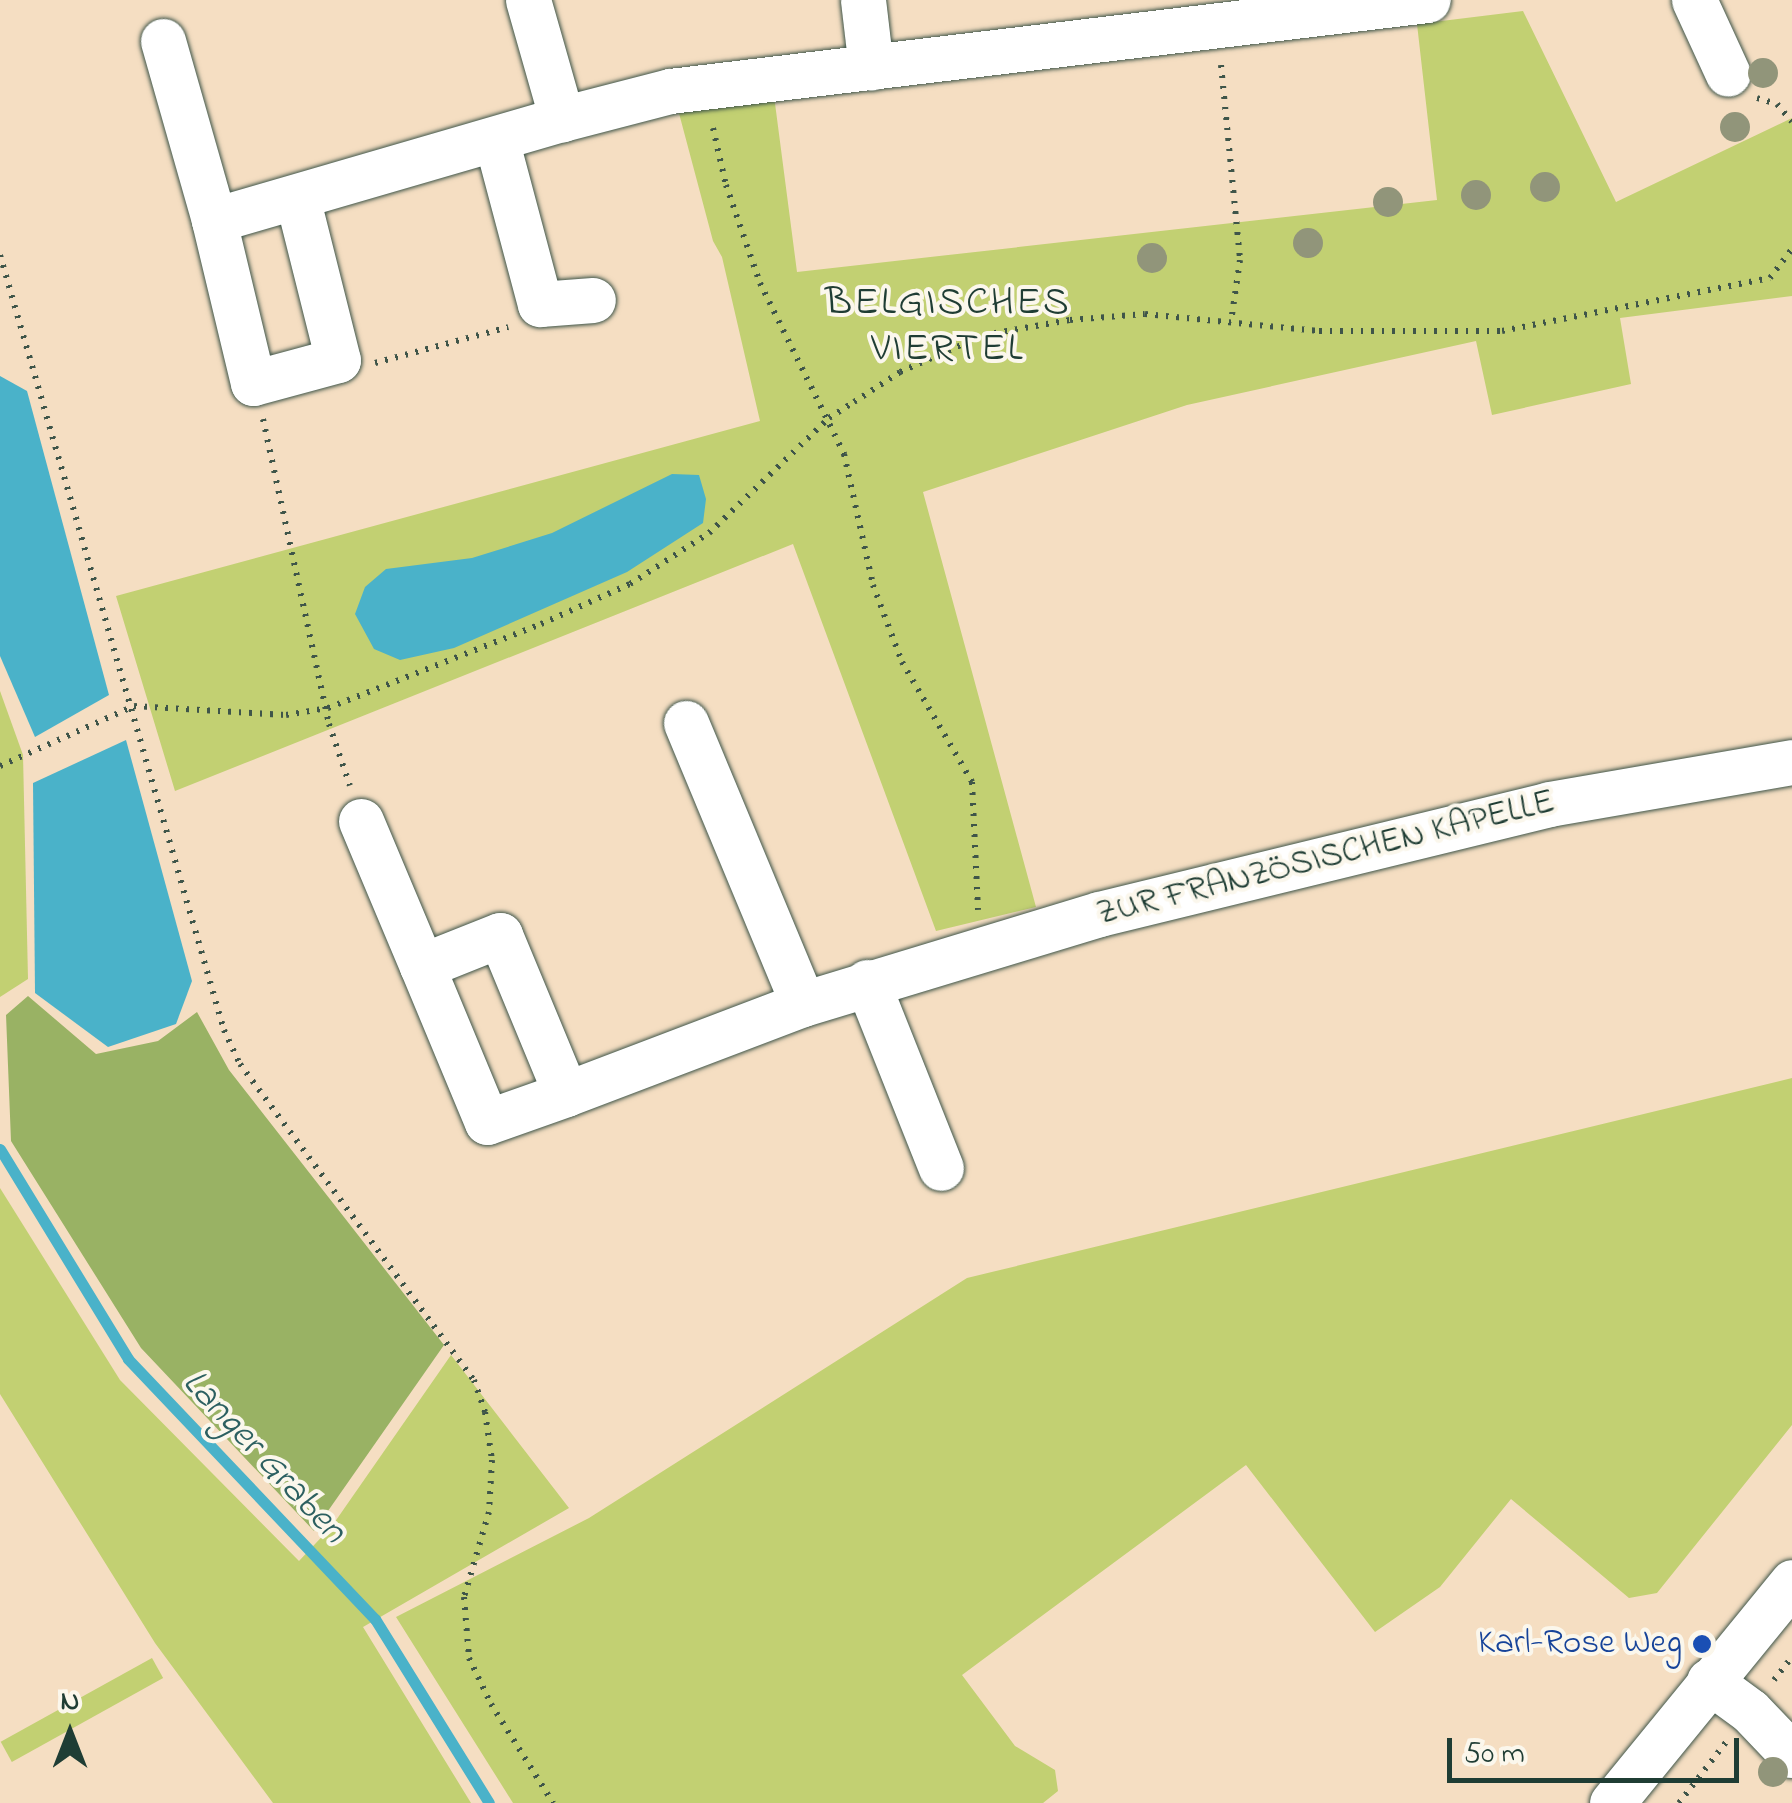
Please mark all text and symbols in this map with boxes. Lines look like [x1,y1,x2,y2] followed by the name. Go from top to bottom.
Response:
[825,280,1071,374] district label: BELGISCHES VIERTEL
[1093,782,1559,936] street label: ZUR FRANZÖSISCHEN KAPELLE
[171,1362,355,1554] water label: Langer Graben
[1478,1623,1682,1665] place label: Karl-Rose Weg
[1691,1633,1713,1655] marker: Karl-Rose Weg
[61,1682,79,1723] text: N
[20,1683,120,1783] north arrow
[1452,1718,1744,1780] scale bar
[1464,1733,1525,1777] text: 50 m

